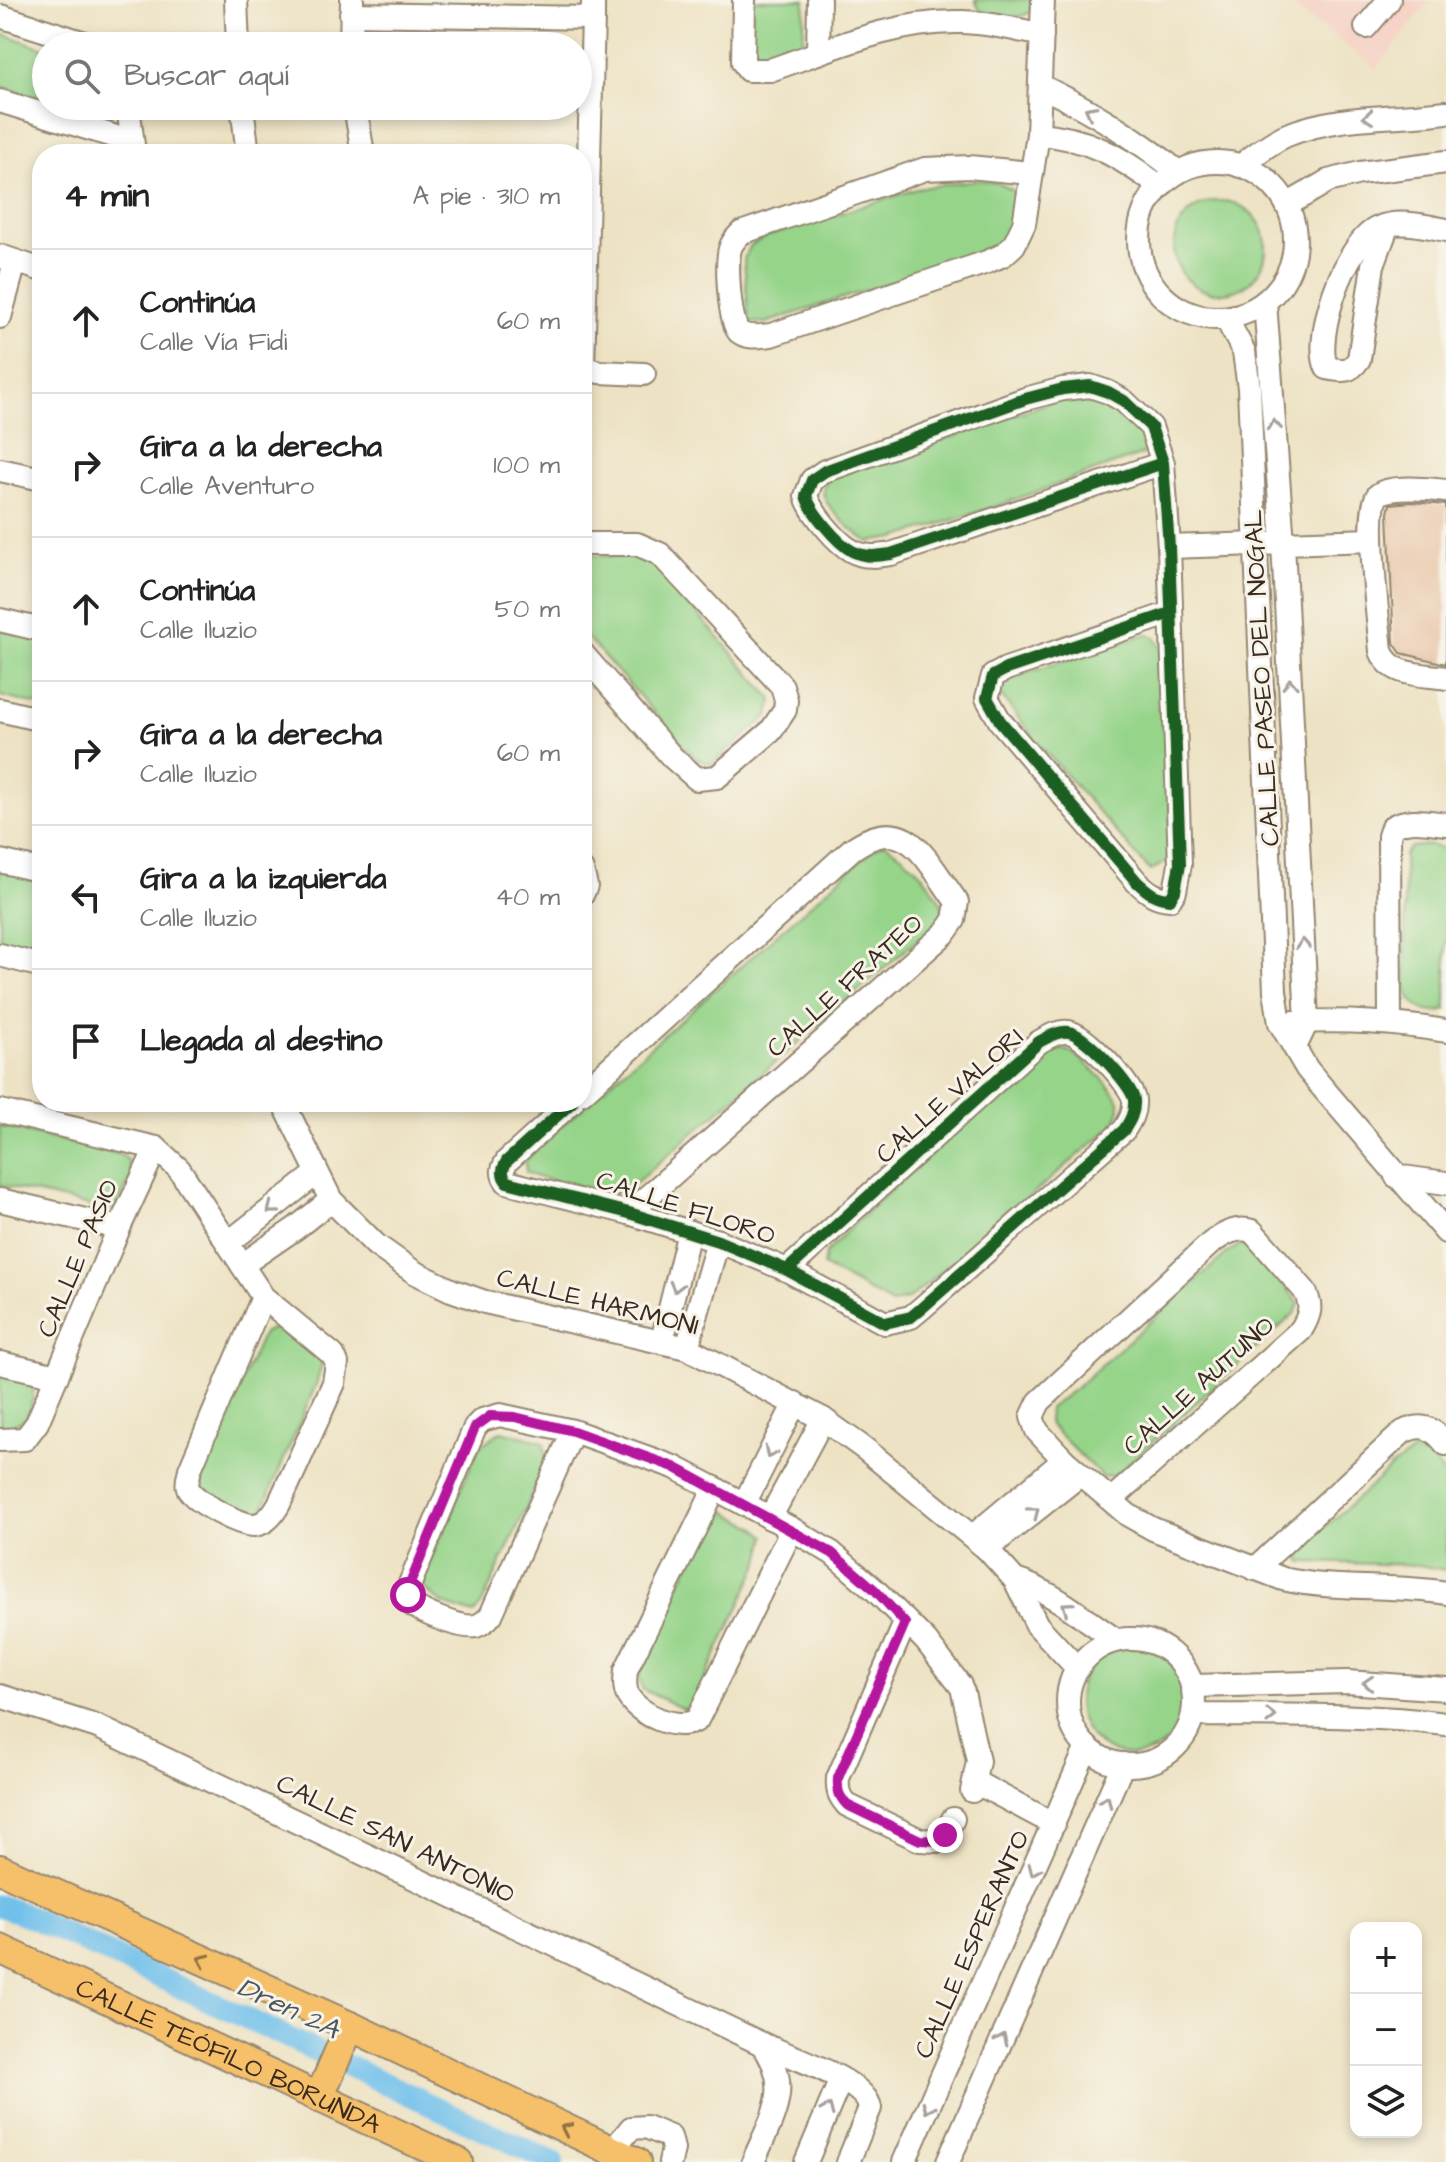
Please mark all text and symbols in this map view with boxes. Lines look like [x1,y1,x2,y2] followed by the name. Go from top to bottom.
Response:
[32,32,592,120] search box
[60,54,104,98] icon: search
[124,55,289,97] text: Buscar aquí
[1083,105,1098,120] one-way arrow
[1361,109,1374,126] one-way arrow
[64,172,149,220] text: 4 min
[412,178,560,214] text: A pie · 310 m
[140,282,255,324] text: Continúa
[64,299,108,343] icon: ahead
[497,303,560,339] text: 60 m
[140,324,287,360] text: Calle Vía Fidi
[1265,418,1282,431] one-way arrow
[140,426,382,468] text: Gira a la derecha
[64,443,108,487] icon: right
[493,447,560,483] text: 100 m
[140,468,314,504] text: Calle Aventuro
[1235,509,1289,847] street label: CALLE PASEO DEL NOGAL
[140,570,255,612] text: Continúa
[64,587,108,631] icon: ahead
[495,591,560,627] text: 50 m
[140,612,257,648] text: Calle Iluzio
[1282,677,1299,690] one-way arrow
[140,714,382,756] text: Gira a la derecha
[64,731,108,775] icon: right
[497,735,560,771] text: 60 m
[140,756,257,792] text: Calle Iluzio
[140,858,386,900] text: Gira a la izquierda
[64,875,108,919] icon: left
[495,879,560,915] text: 40 m
[140,900,257,936] text: Calle Iluzio
[759,906,931,1066] street label: CALLE FRATEO
[1294,937,1311,950] one-way arrow
[64,1019,108,1063] icon: arrive
[140,1020,382,1062] text: Llegada al destino
[868,1020,1031,1172] street label: CALLE VALORI
[592,1162,780,1254] street label: CALLE FLORO
[28,1174,127,1343] street label: CALLE PASIO
[267,1199,281,1214] one-way arrow
[493,1259,703,1344] street label: CALLE HARMONI
[668,1279,685,1293] one-way arrow
[1115,1308,1282,1464] street label: CALLE AUTUNO
[764,1445,779,1460] one-way arrow
[1025,1508,1040,1522] one-way arrow
[390,1577,426,1613] route start
[1062,1602,1076,1617] one-way arrow
[1361,1674,1374,1691] one-way arrow
[1265,1707,1278,1724] one-way arrow
[270,1765,521,1912] street label: CALLE SAN ANTONIO
[1097,1795,1113,1810] one-way arrow
[927,1817,963,1853] route end
[905,1825,1038,2064] street label: CALLE ESPERANTO
[1027,1862,1043,1876] one-way arrow
[1350,1922,1422,2138] map controls
[1350,1922,1422,1994] button: +
[197,1954,211,1970] one-way arrow
[231,1968,347,2050] water label: Dren 2A
[70,1970,387,2143] street label: CALLE TEÓFILO BORUNDA
[1350,1994,1422,2066] button: −
[992,2033,1008,2048] one-way arrow
[1350,2066,1422,2138] button: layers
[922,2100,938,2114] one-way arrow
[818,2103,835,2117] one-way arrow
[560,2123,574,2139] one-way arrow

